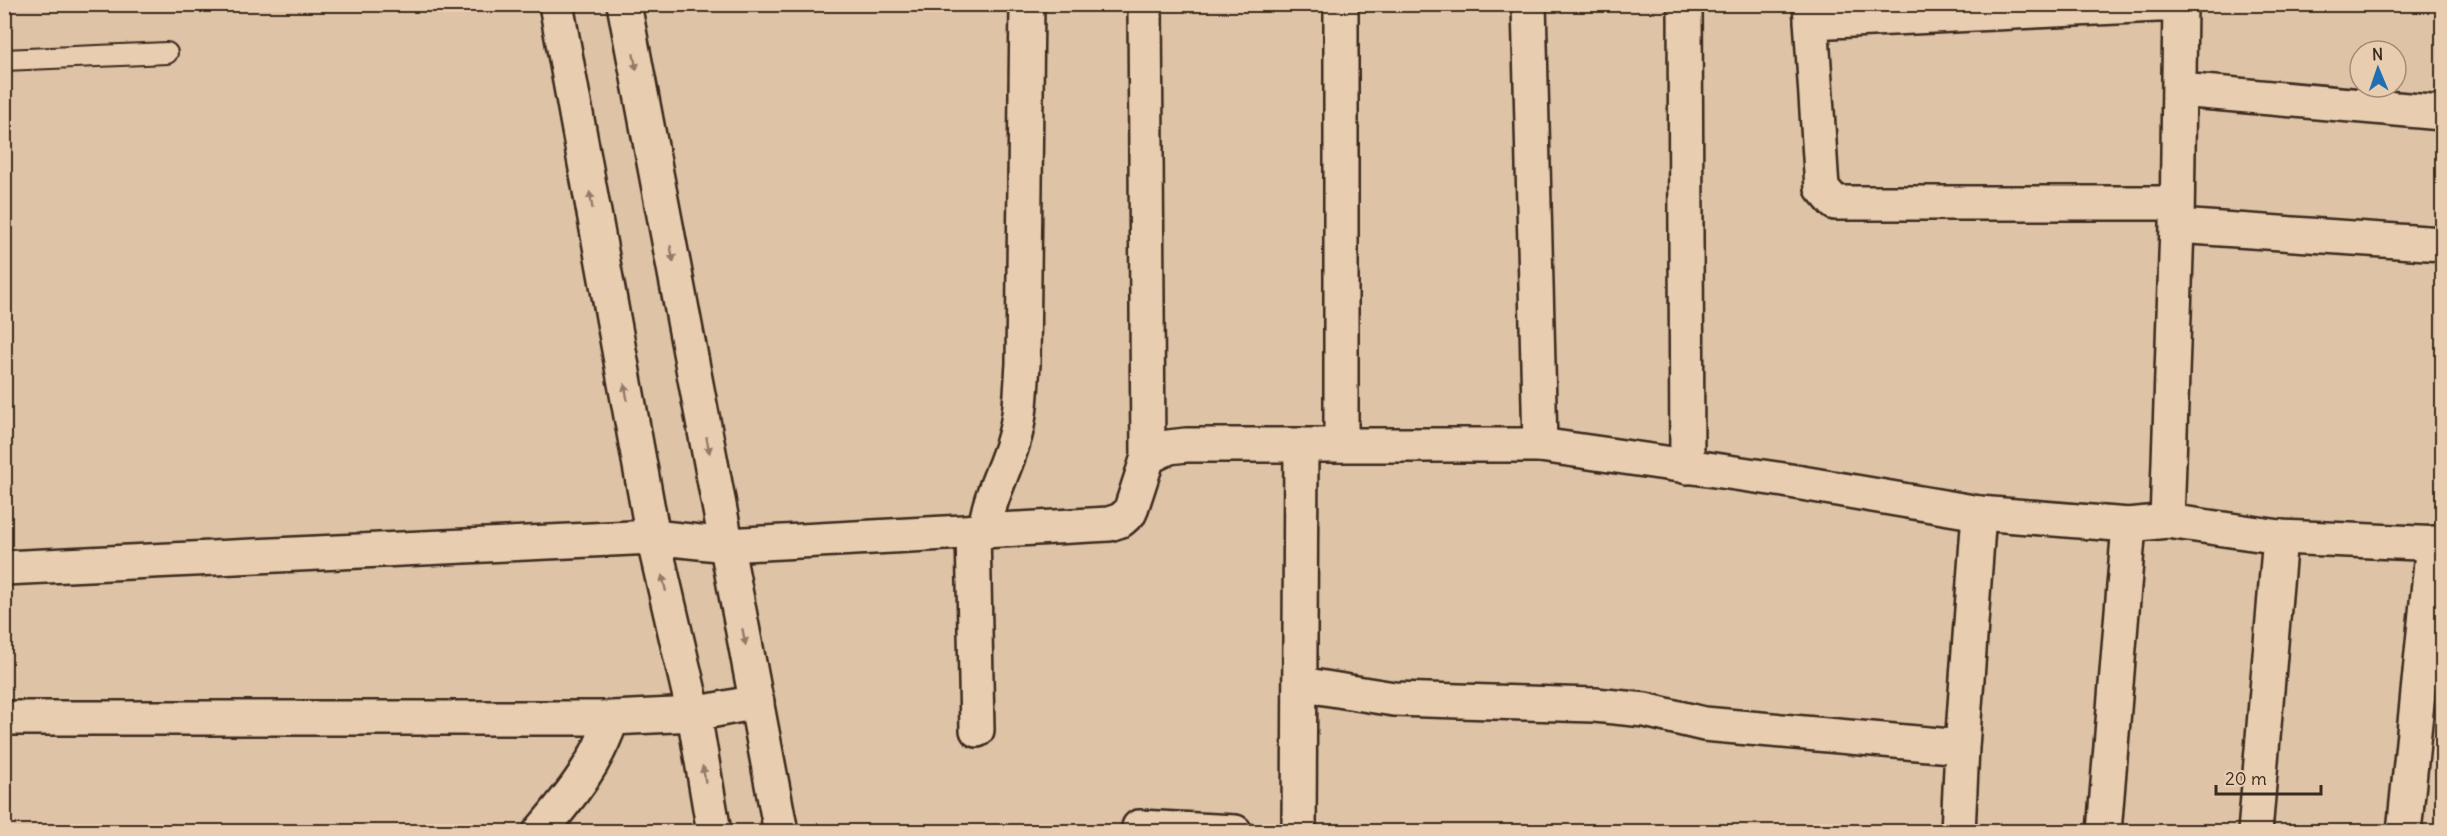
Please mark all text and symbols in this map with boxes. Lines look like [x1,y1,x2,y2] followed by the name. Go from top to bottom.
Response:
[2348,39,2408,99] north arrow
[2372,44,2383,64] text: N
[631,53,640,72] one-way arrow
[587,190,596,209] one-way arrow
[668,244,677,263] one-way arrow
[622,382,631,401] one-way arrow
[704,436,713,455] one-way arrow
[658,574,668,592] one-way arrow
[740,627,749,646] one-way arrow
[2216,758,2321,796] scale bar
[699,764,708,783] one-way arrow
[2225,767,2267,790] text: 20 m

